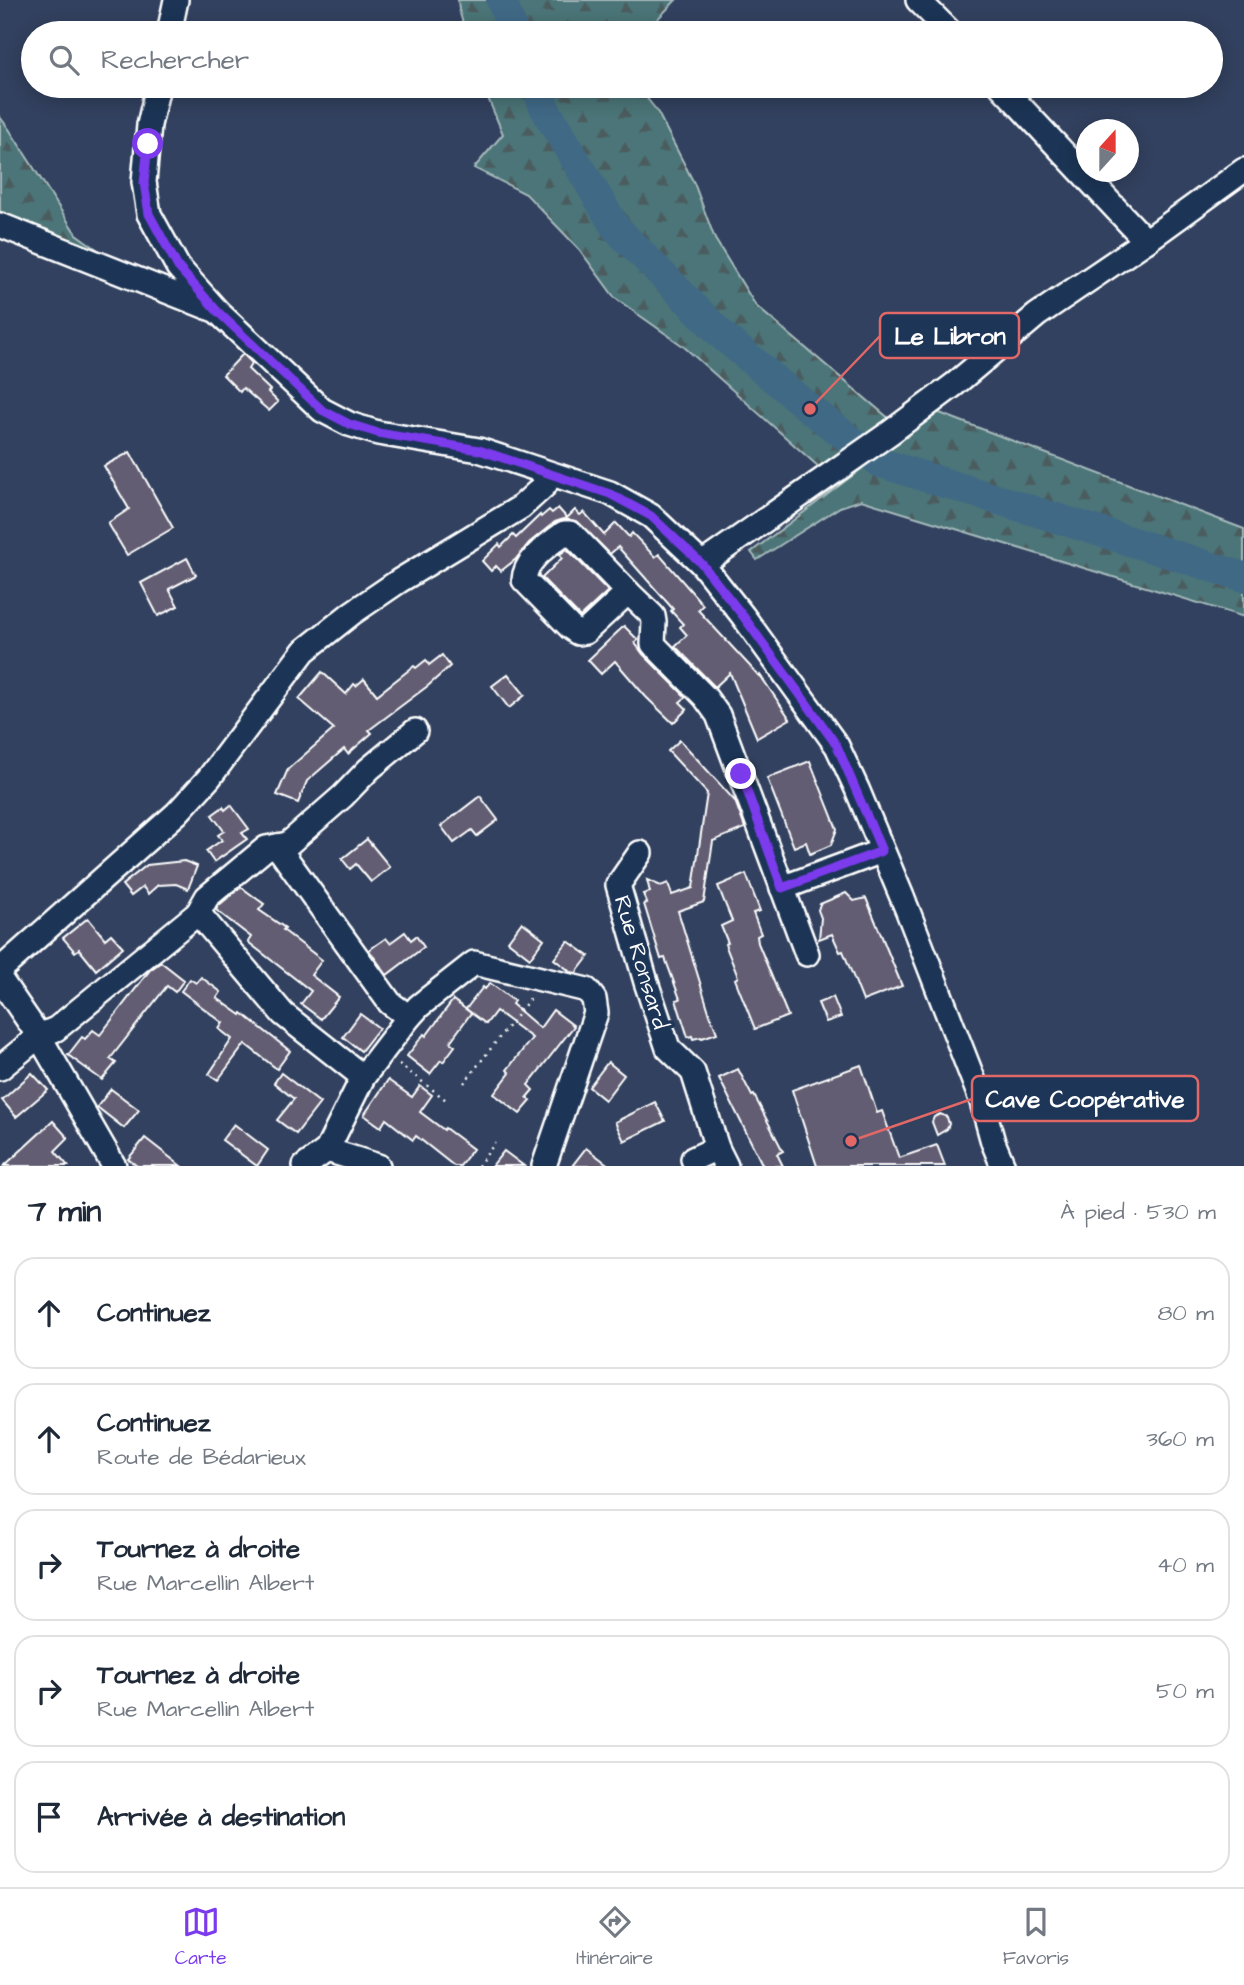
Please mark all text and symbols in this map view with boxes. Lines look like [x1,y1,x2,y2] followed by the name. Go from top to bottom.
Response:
[21,21,1223,98] search box
[45,41,83,79] icon: search
[101,42,249,78] text: Rechercher
[1076,119,1139,182] north arrow
[132,128,163,159] route start
[880,313,1019,358] callout: Le Libron
[894,320,1006,354] text: Le Libron
[725,758,756,789] route end
[606,891,677,1033] street label: Rue Ronsard
[972,1076,1198,1121] callout: Cave Coopérative
[986,1083,1184,1117] text: Cave Coopérative
[28,1191,101,1233] text: 7 min
[1060,1196,1216,1228] text: À pied · 530 m
[30,1294,68,1332] icon: ahead
[97,1295,211,1331] text: Continuez
[1157,1297,1214,1329] text: 80 m
[97,1405,211,1441] text: Continuez
[30,1420,68,1458] icon: ahead
[1146,1423,1214,1455] text: 360 m
[97,1441,306,1473] text: Route de Bédarieux
[97,1531,300,1567] text: Tournez à droite
[30,1546,68,1584] icon: right
[1157,1549,1214,1581] text: 40 m
[97,1567,314,1599] text: Rue Marcellin Albert
[97,1657,300,1693] text: Tournez à droite
[30,1672,68,1710] icon: right
[1156,1675,1214,1707] text: 50 m
[97,1693,314,1725] text: Rue Marcellin Albert
[30,1798,68,1836] icon: arrive
[97,1799,345,1835] text: Arrivée à destination
[175,1903,226,1972] tab: Carte
[576,1903,653,1972] tab: Itinéraire
[1003,1903,1069,1972] tab: Favoris

